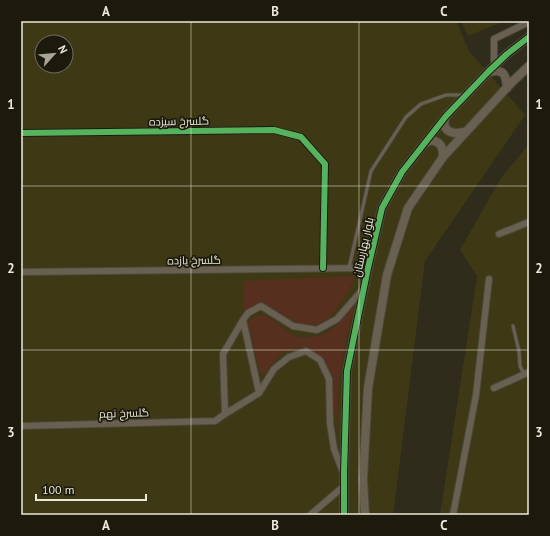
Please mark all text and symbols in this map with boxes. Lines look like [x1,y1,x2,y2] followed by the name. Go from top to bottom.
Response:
[102,3,110,20] text: A
[271,3,279,20] text: B
[440,3,448,20] text: C
[34,34,74,74] north arrow
[55,43,71,56] text: N
[7,96,15,113] text: 1
[535,96,543,113] text: 1
[149,113,209,130] street label: گلسرخ سیزده
[349,216,377,278] street label: بلوار بهارستان
[167,253,221,268] street label: گلسرخ یازده
[7,260,15,277] text: 2
[535,260,543,277] text: 2
[99,405,149,422] street label: گلسرخ نهم
[7,424,15,441] text: 3
[535,424,543,441] text: 3
[36,476,146,502] scale bar
[42,482,75,497] text: 100 m
[102,517,110,534] text: A
[271,517,279,534] text: B
[440,517,448,534] text: C

